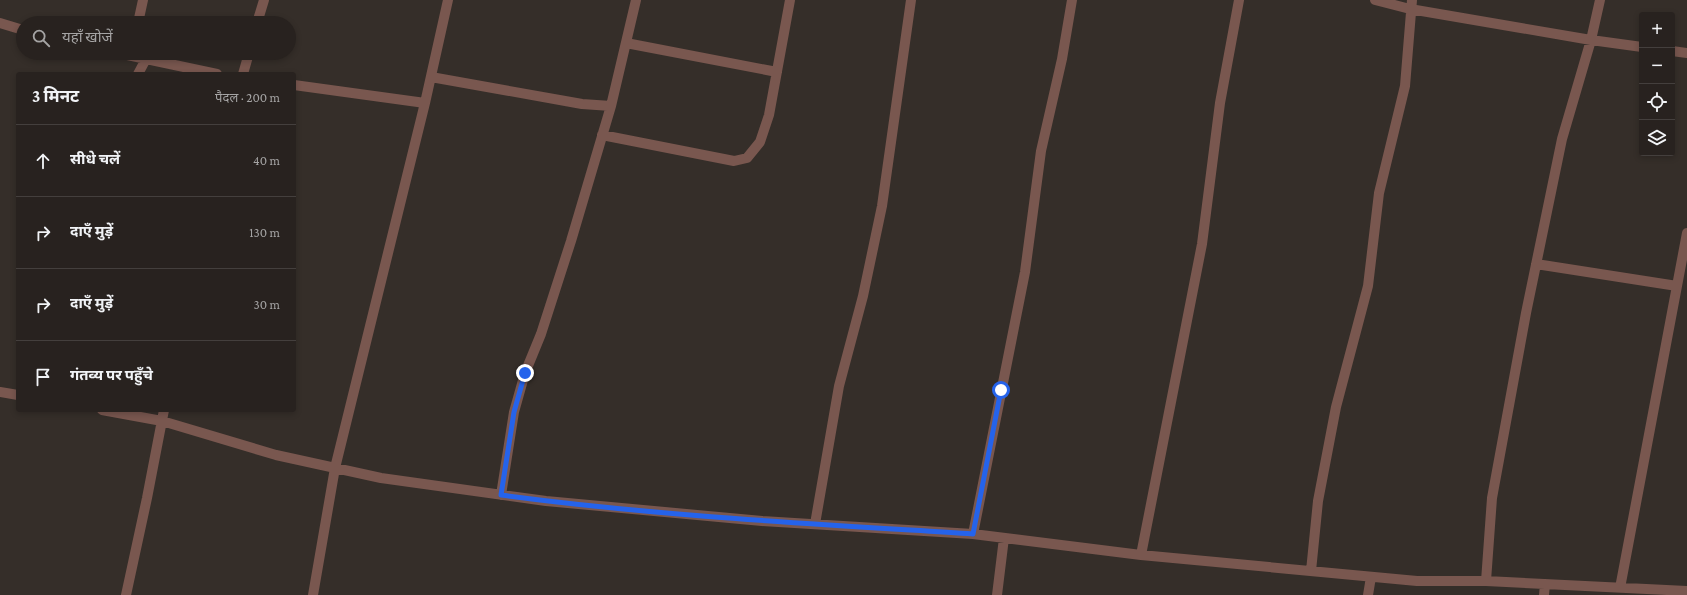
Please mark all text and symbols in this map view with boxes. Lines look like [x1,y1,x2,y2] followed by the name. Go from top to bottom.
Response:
[1639,12,1675,156] map controls
[1639,12,1675,48] button: +
[16,16,296,60] search box
[30,27,52,49] icon: search
[62,29,113,45] text: यहाँ खोजें
[1639,48,1675,84] button: −
[1639,84,1675,120] button: locate
[32,87,79,106] text: 3 मिनट
[215,90,280,105] text: पैदल · 200 m
[1639,120,1675,156] button: layers
[32,150,54,172] icon: ahead
[70,151,120,167] text: सीधे चलें
[253,153,280,168] text: 40 m
[32,222,54,244] icon: right
[70,223,113,239] text: दाएँ मुड़ें
[249,225,280,240] text: 130 m
[32,294,54,316] icon: right
[70,295,113,311] text: दाएँ मुड़ें
[254,297,280,312] text: 30 m
[516,364,534,382] route end
[32,366,54,388] icon: arrive
[70,367,153,383] text: गंतव्य पर पहुँचे
[992,381,1010,399] route start

